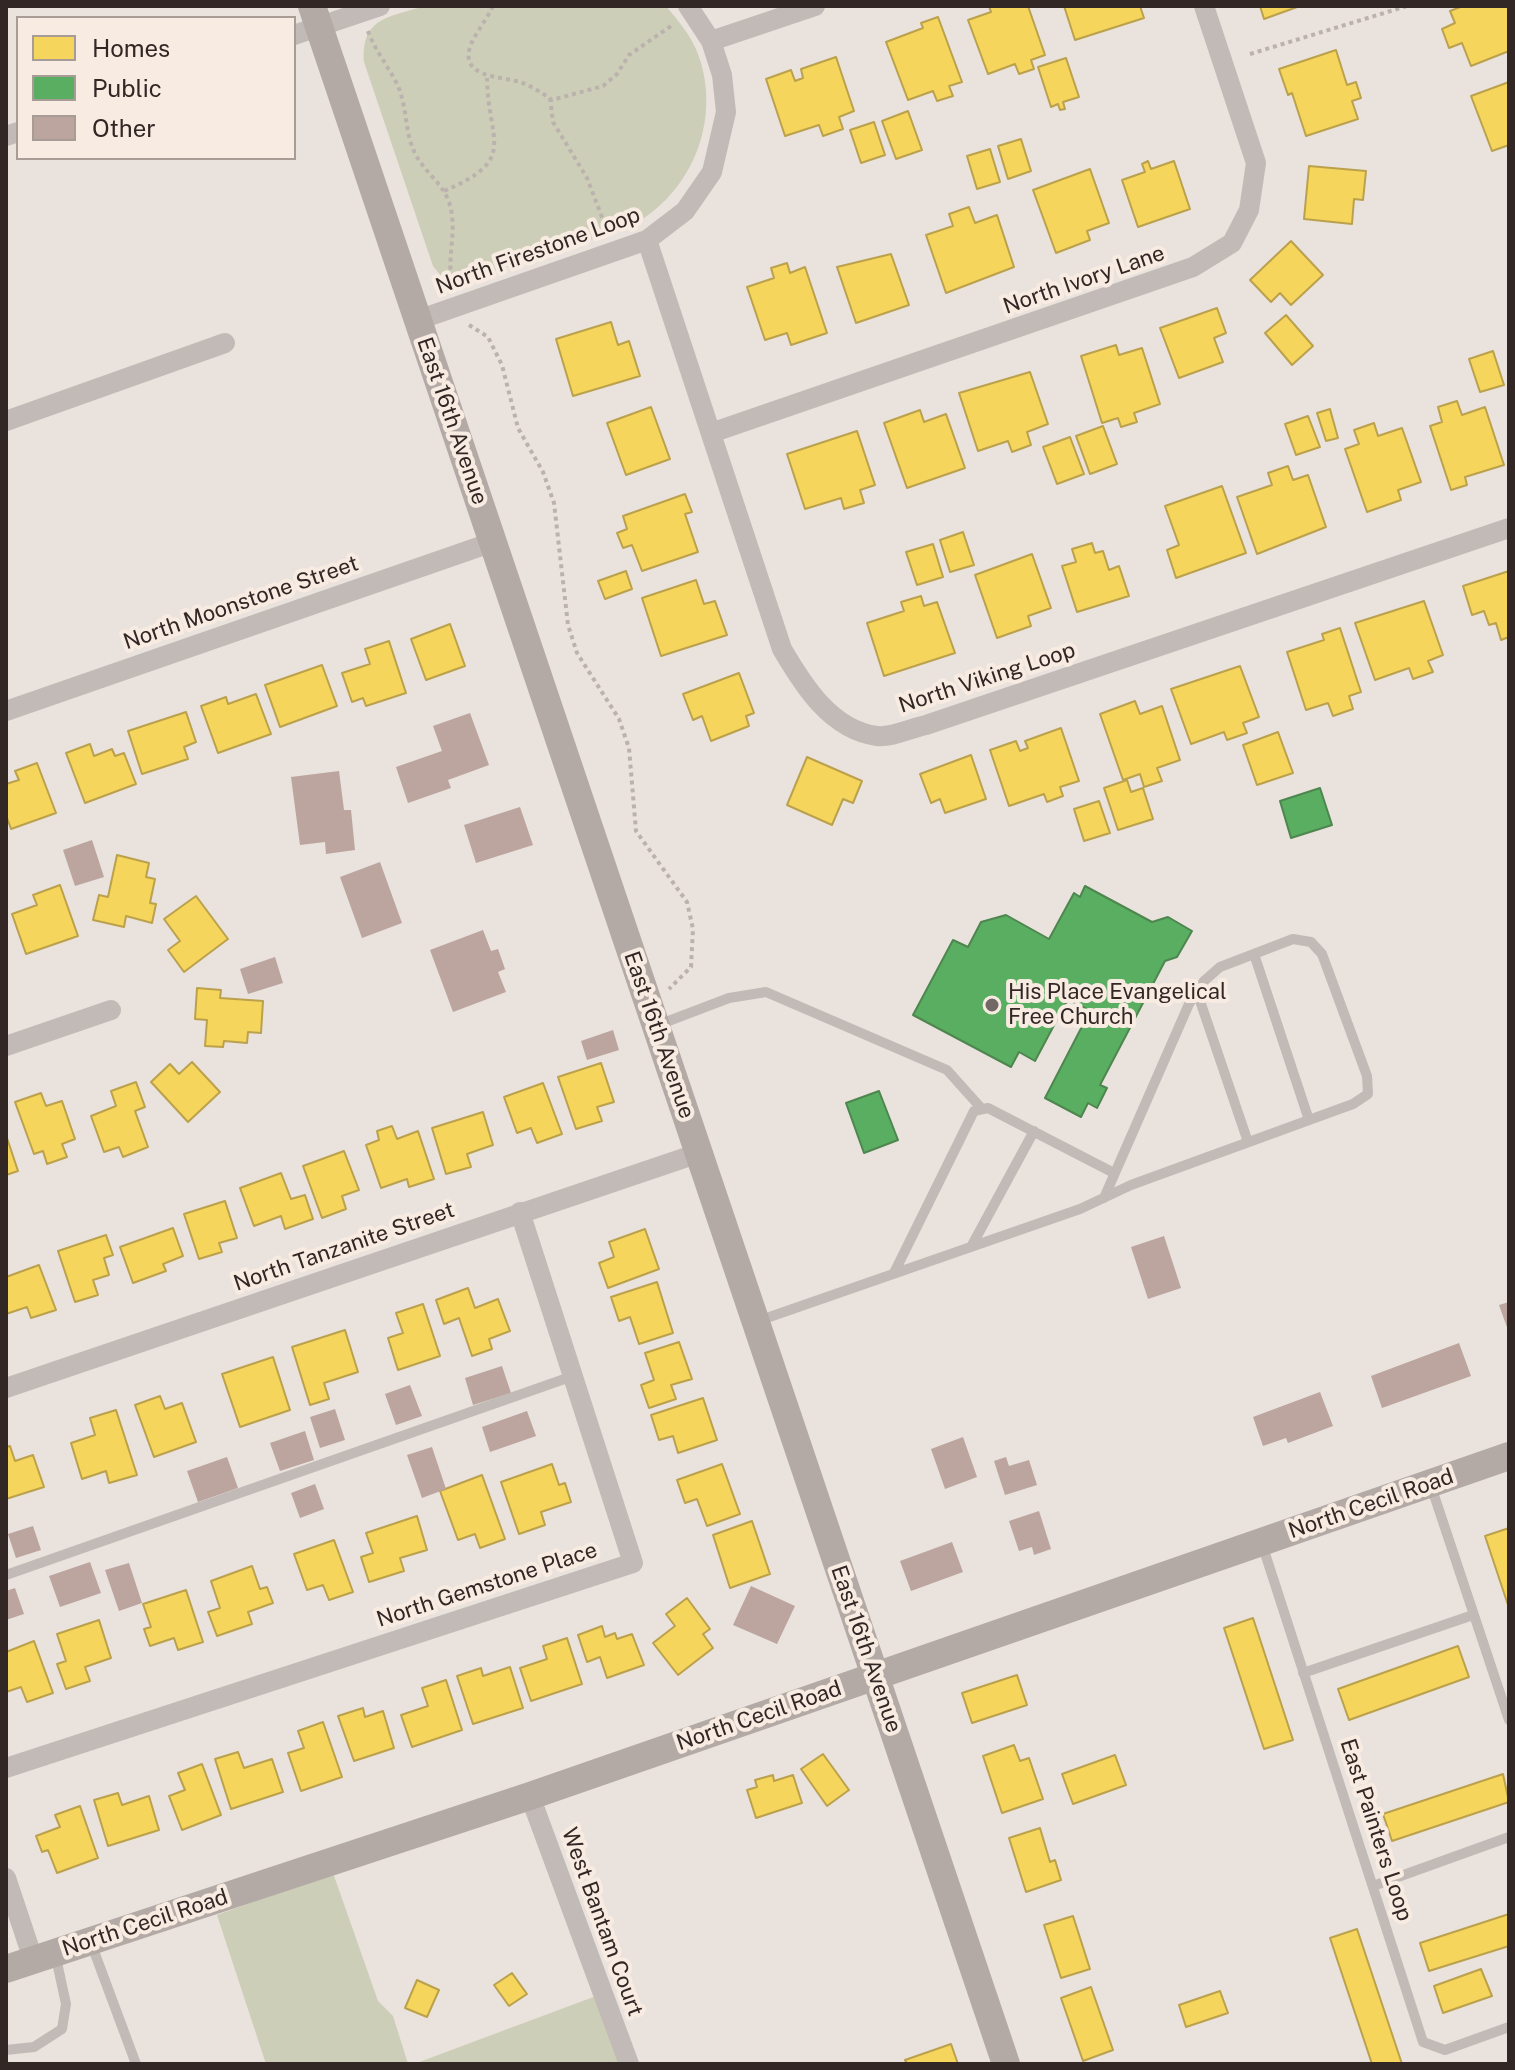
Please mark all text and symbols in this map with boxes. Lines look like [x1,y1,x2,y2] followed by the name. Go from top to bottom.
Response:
[16,16,296,160] legend
[92,34,170,62] text: Homes
[92,74,162,102] text: Public
[92,114,156,142] text: Other
[432,202,644,300] street label: North Firestone Loop
[1000,240,1168,320] street label: North Ivory Lane
[411,334,493,508] street label: East 16th Avenue
[120,550,362,656] street label: North Moonstone Street
[895,637,1079,719] street label: North Viking Loop
[618,948,700,1122] street label: East 16th Avenue
[1008,979,1227,1030] place label: His Place Evangelical Free Church
[983,996,1001,1014] marker: His Place Evangelical Free Church
[230,1197,458,1297] street label: North Tanzanite Street
[1285,1463,1457,1545] street label: North Cecil Road
[373,1537,601,1633] street label: North Gemstone Place
[825,1562,907,1736] street label: East 16th Avenue
[673,1675,845,1757] street label: North Cecil Road
[1334,1736,1418,1924] street label: East Painters Loop
[556,1824,648,2020] street label: West Bantam Court
[59,1884,231,1962] street label: North Cecil Road

